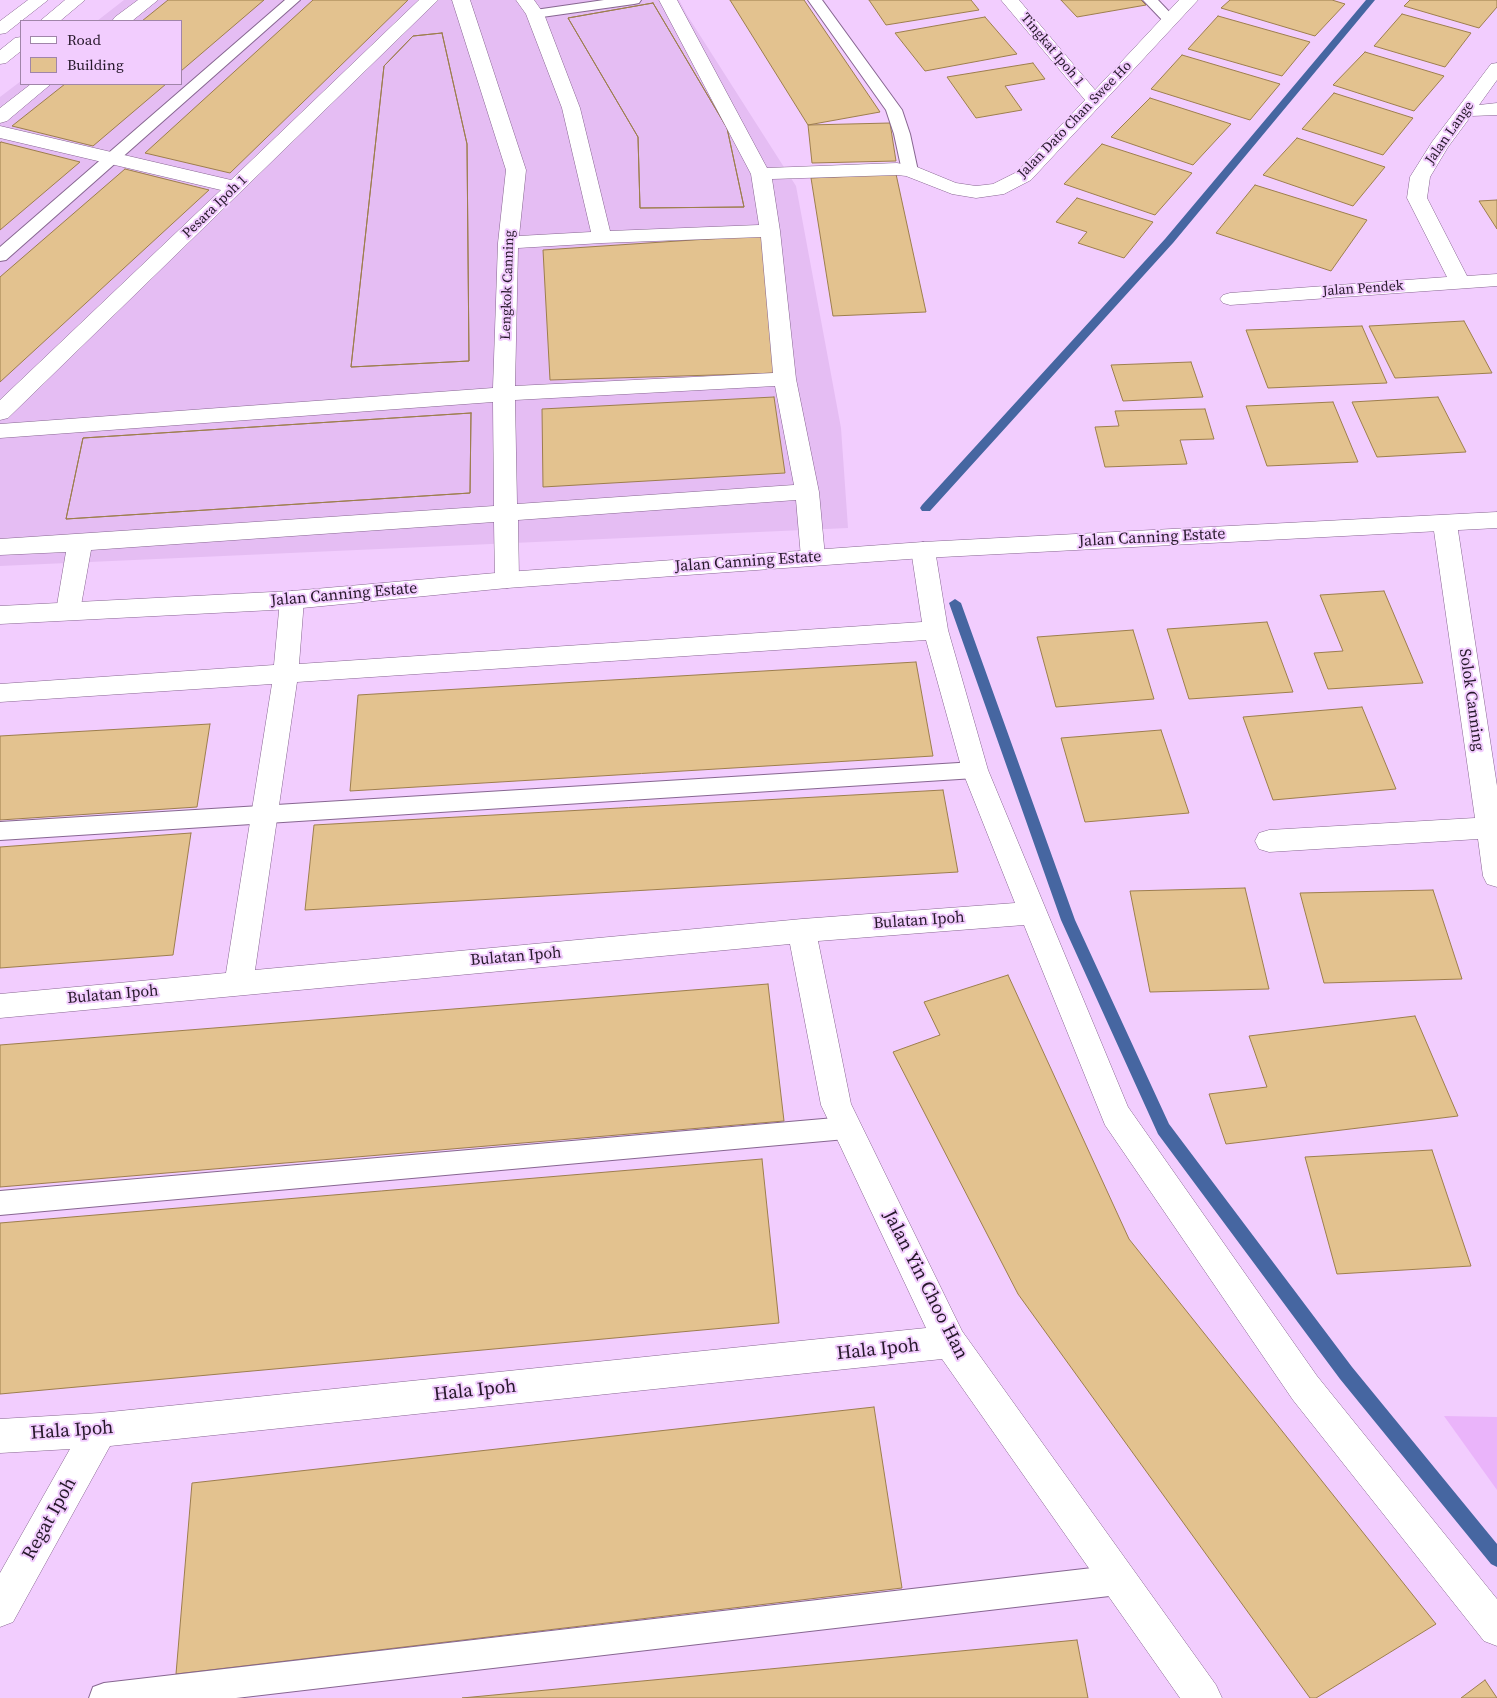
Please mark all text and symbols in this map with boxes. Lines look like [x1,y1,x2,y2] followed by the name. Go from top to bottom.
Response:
[1017,10,1087,90] street label: Tingkat Ipoh 1
[20,20,182,85] legend
[67,29,101,50] text: Road
[67,54,124,75] text: Building
[1015,58,1135,182] street label: Jalan Dato Chan Swee Ho
[1422,98,1478,168] street label: Jalan Lange
[179,172,251,242] street label: Pesara Ipoh 1
[498,230,518,340] street label: Lengkok Canning
[1322,278,1404,300] street label: Jalan Pendek
[1078,525,1226,551] street label: Jalan Canning Estate
[674,547,822,577] street label: Jalan Canning Estate
[270,579,418,611] street label: Jalan Canning Estate
[1454,648,1488,752] street label: Solok Canning
[873,908,965,934] street label: Bulatan Ipoh
[470,943,562,971] street label: Bulatan Ipoh
[67,981,159,1009] street label: Bulatan Ipoh
[877,1207,973,1363] street label: Jalan Yin Choo Han
[836,1334,920,1366] street label: Hala Ipoh
[433,1375,517,1407] street label: Hala Ipoh
[30,1417,114,1445] street label: Hala Ipoh
[18,1474,82,1564] street label: Regat Ipoh

